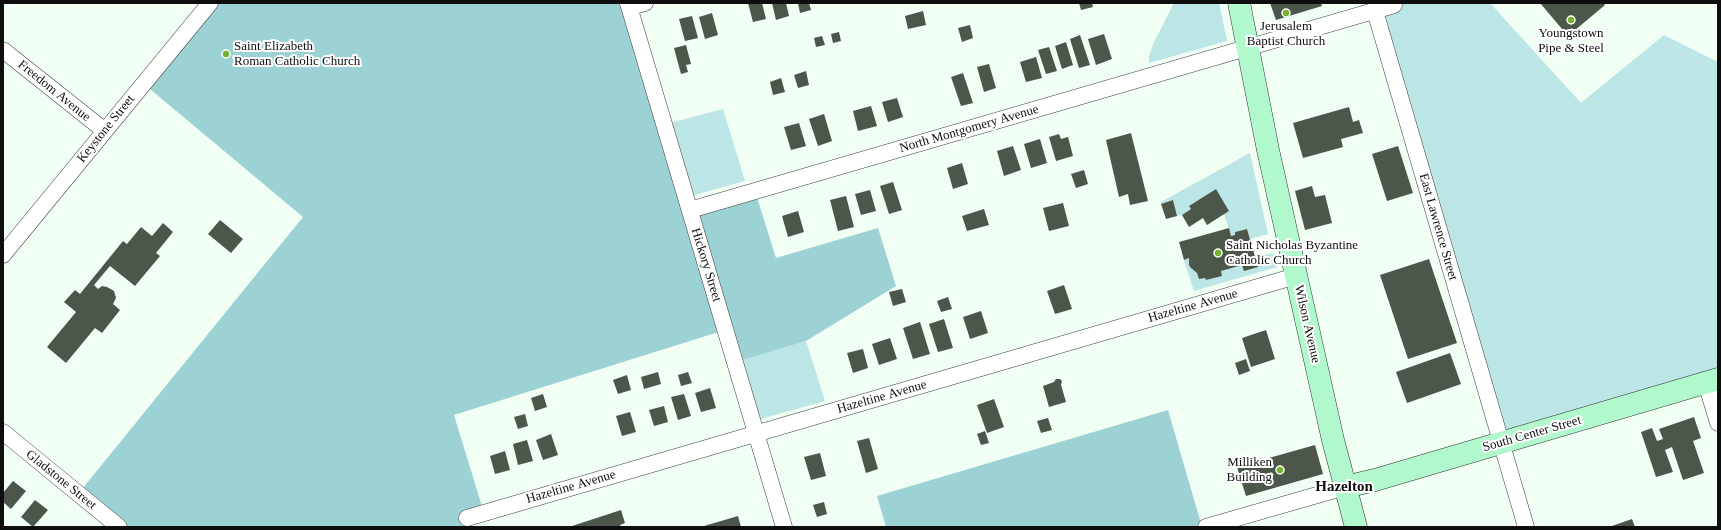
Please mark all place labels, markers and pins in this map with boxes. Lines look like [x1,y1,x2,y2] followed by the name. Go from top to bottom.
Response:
[1281,8,1291,18] marker: Jerusalem Baptist Church
[1566,15,1576,25] marker: Youngstown Pipe & Steel
[1247,19,1325,50] place label: Jerusalem Baptist Church
[1538,26,1604,57] place label: Youngstown Pipe & Steel
[234,39,360,70] place label: Saint Elizabeth Roman Catholic Church
[221,49,231,59] marker: Saint Elizabeth Roman Catholic Church
[1226,238,1358,269] place label: Saint Nicholas Byzantine Catholic Church
[1213,248,1223,258] marker: Saint Nicholas Byzantine Catholic Church
[1226,455,1272,486] place label: Milliken Building
[1275,465,1285,475] marker: Milliken Building

